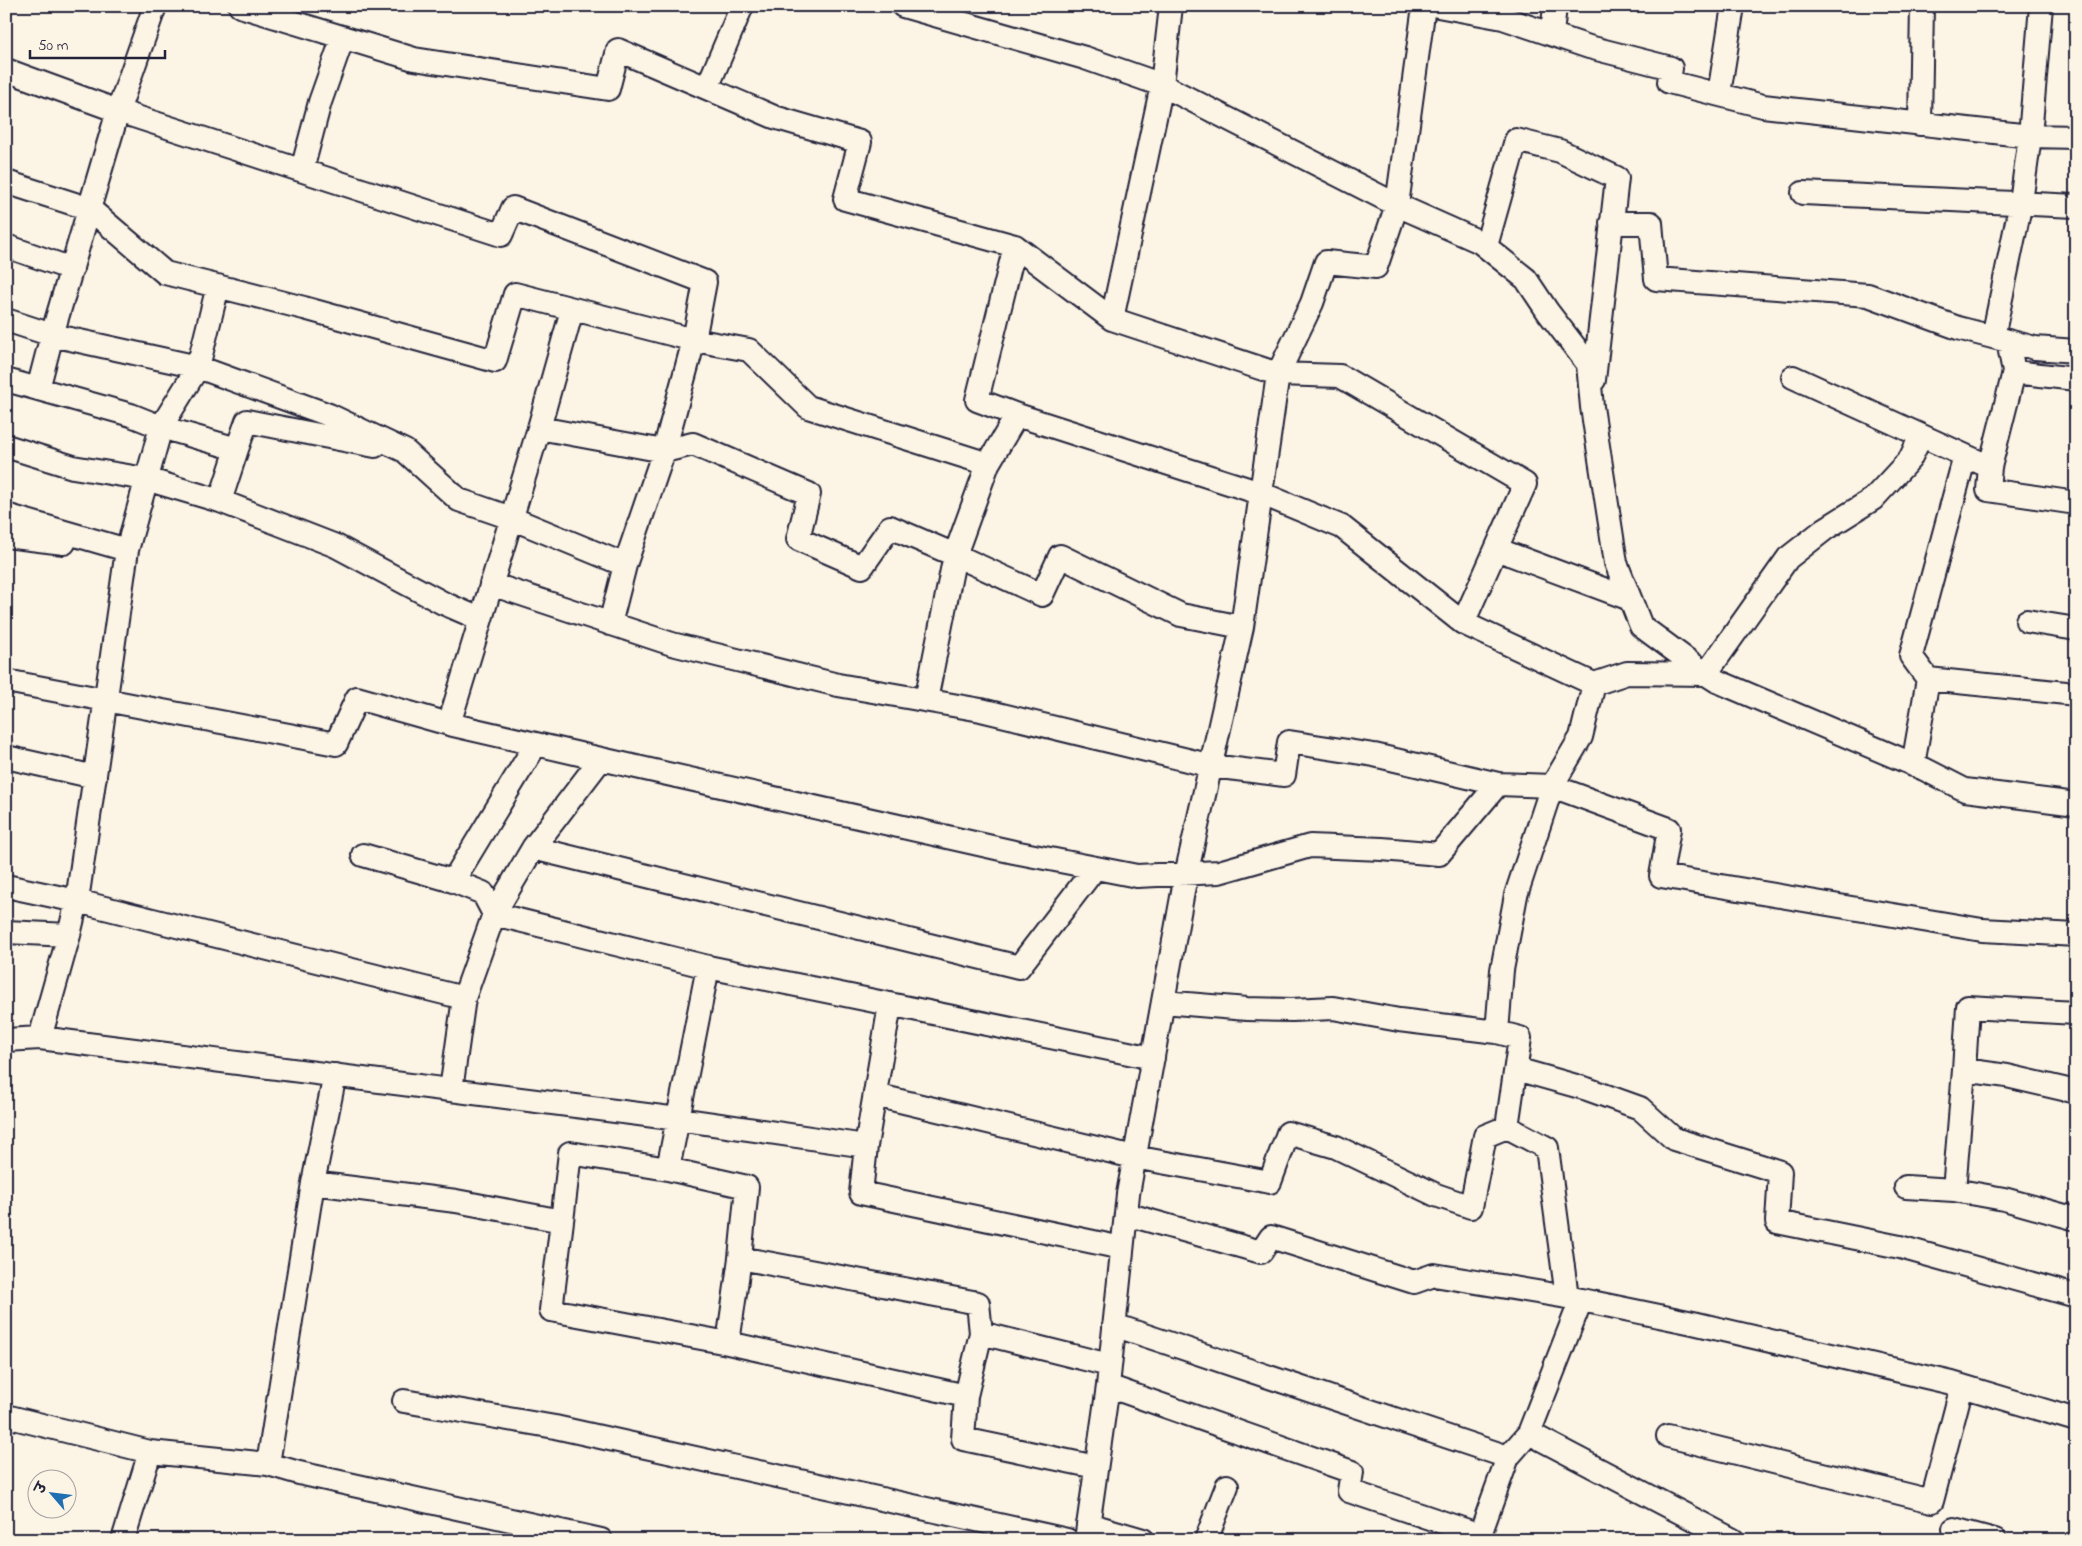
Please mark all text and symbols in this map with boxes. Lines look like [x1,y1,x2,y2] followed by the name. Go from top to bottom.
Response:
[30,28,165,60] scale bar
[38,35,69,57] text: 50 m
[28,1468,78,1518] north arrow
[29,1478,54,1499] text: उ

